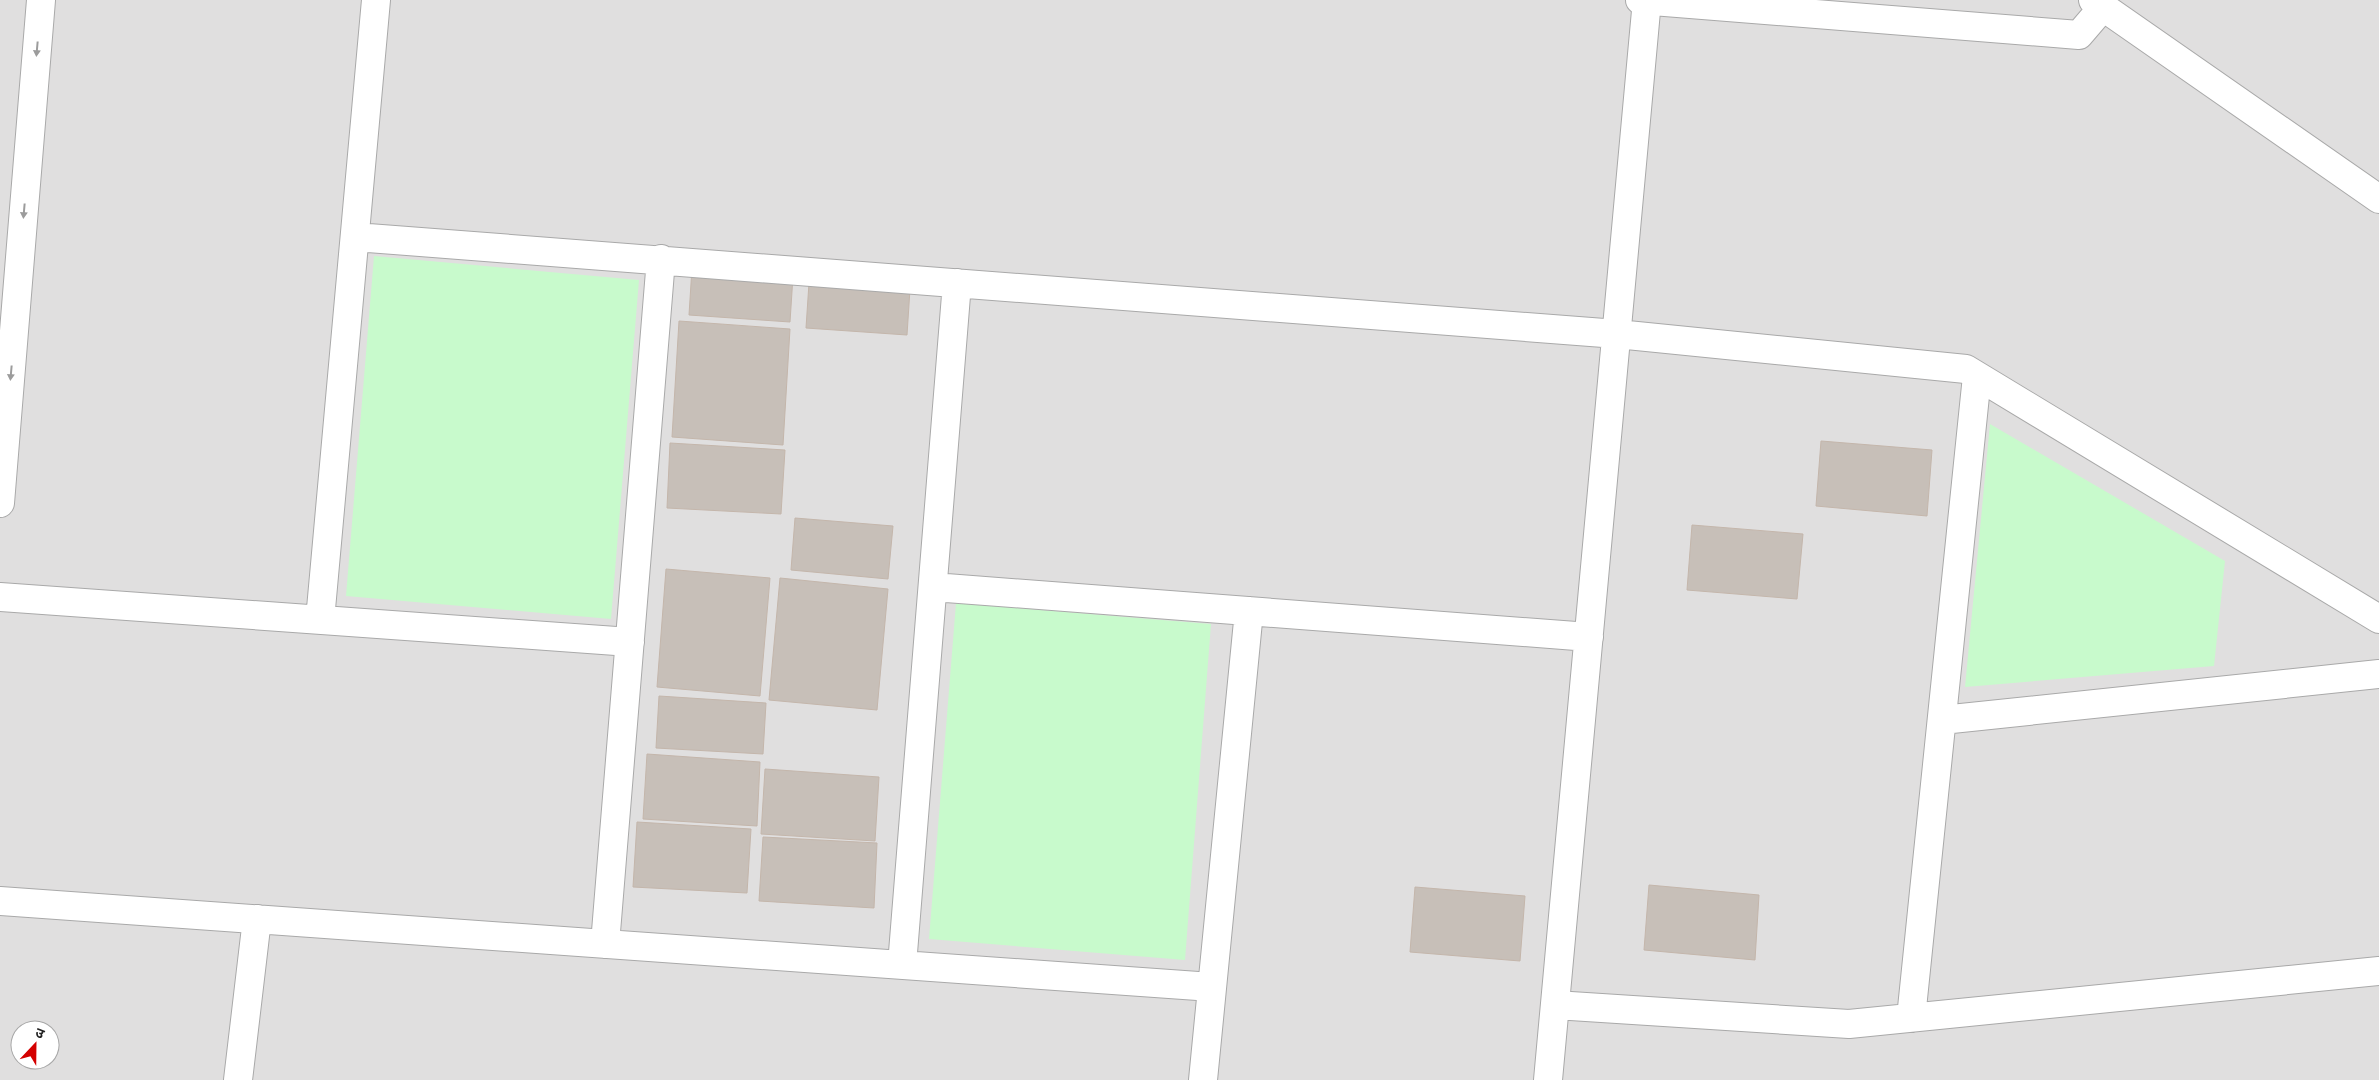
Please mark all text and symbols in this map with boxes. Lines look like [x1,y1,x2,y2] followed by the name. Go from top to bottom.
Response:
[33,41,41,57] one-way arrow
[20,203,28,219] one-way arrow
[6,365,14,381] one-way arrow
[10,1020,60,1070] north arrow
[33,1024,47,1042] text: उ

